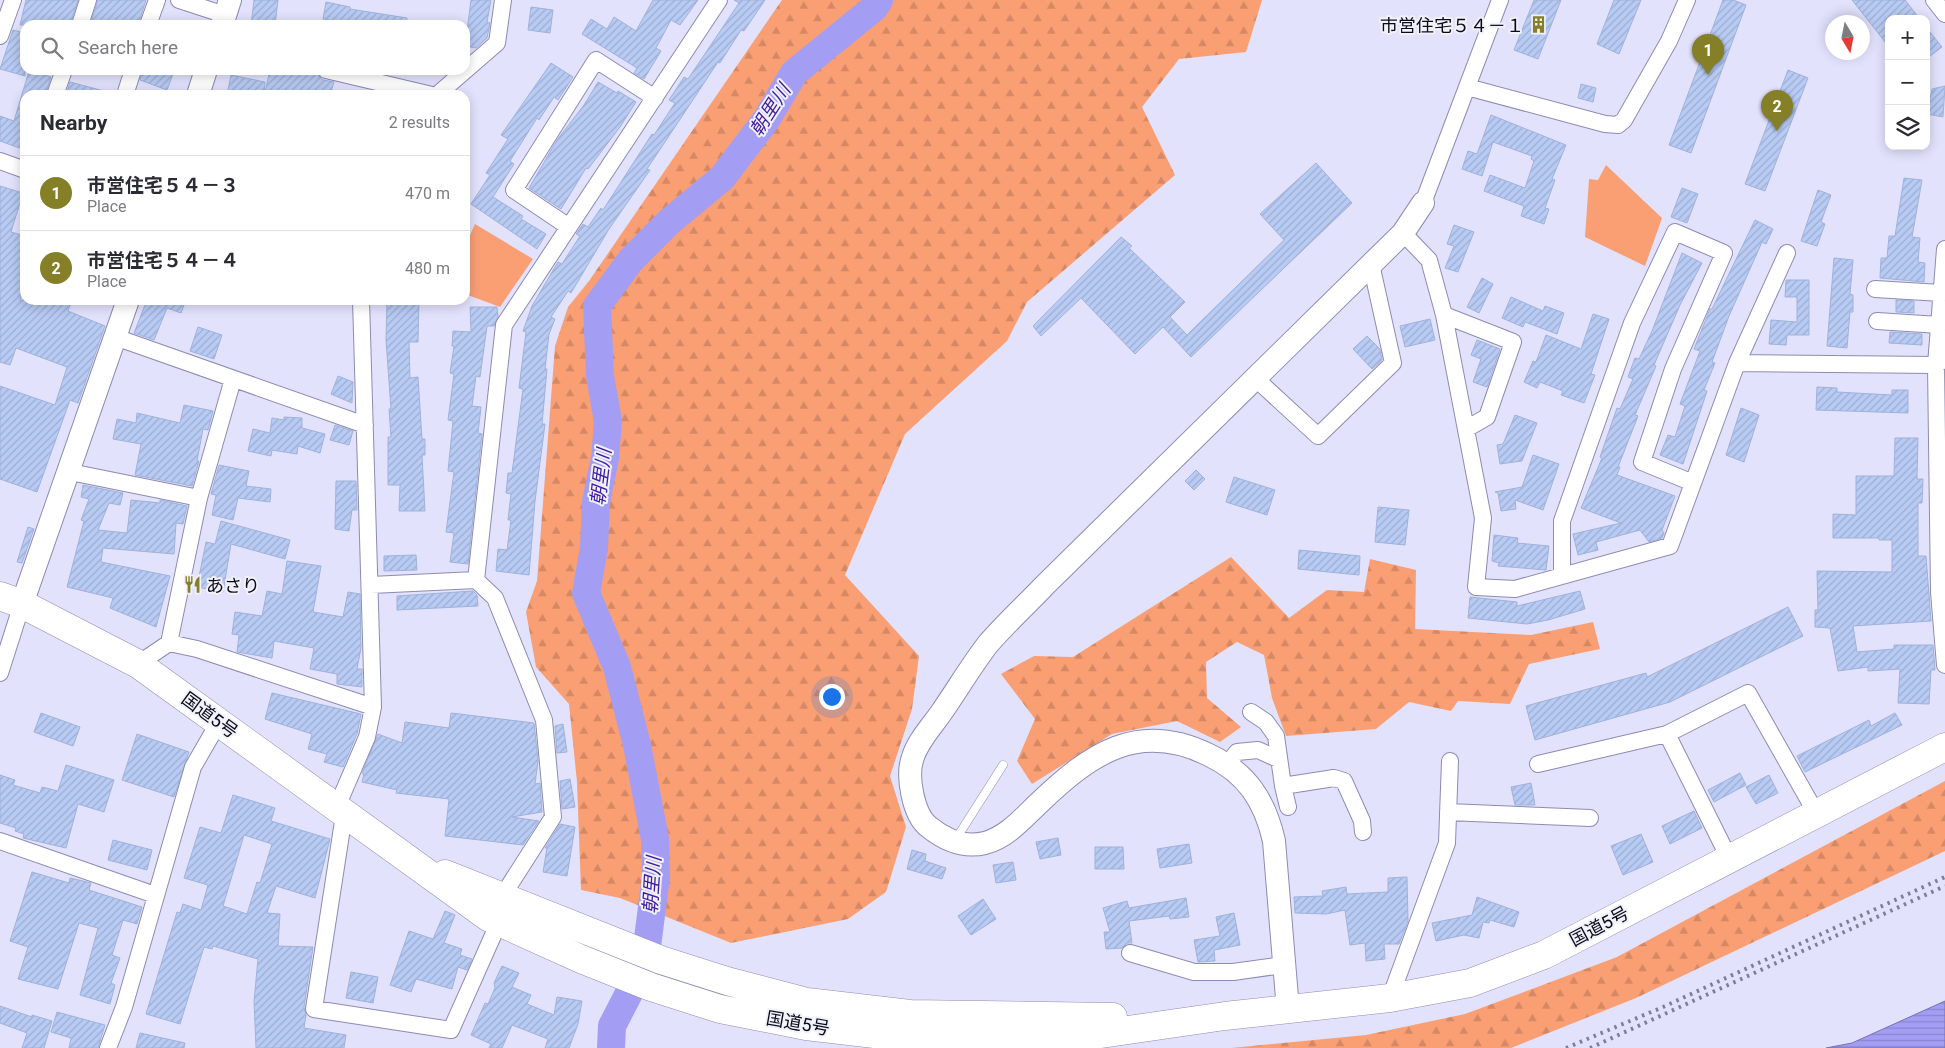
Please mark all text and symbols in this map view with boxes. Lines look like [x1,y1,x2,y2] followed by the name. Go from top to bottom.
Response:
[1380,15,1524,36] place label: 市営住宅５４－１
[1528,15,1548,35] building icon: 市営住宅５４－１
[1825,15,1870,60] north arrow
[1885,15,1930,150] map controls
[1885,15,1930,60] button: +
[20,20,470,75] search box
[38,34,66,62] icon: search
[1692,34,1724,75] pin: 1
[78,36,178,59] text: Search here
[1885,60,1930,105] button: −
[745,78,796,140] water label: 朝里川
[1761,90,1793,131] pin: 2
[1885,105,1930,150] button: layers
[40,111,107,135] text: Nearby
[389,113,450,132] text: 2 results
[87,174,239,197] text: 市営住宅５４－３
[51,184,61,203] text: 1
[405,184,450,203] text: 470 m
[87,197,127,216] text: Place
[87,249,239,272] text: 市営住宅５４－４
[51,259,61,278] text: 2
[405,259,450,278] text: 480 m
[87,272,127,291] text: Place
[586,445,616,507] water label: 朝里川
[182,575,202,595] restaurant icon: あさり
[206,575,260,596] place label: あさり
[819,684,845,710] your location
[178,688,242,742] street label: 国道5号
[639,854,666,914] water label: 朝里川
[1566,902,1632,950] street label: 国道5号
[765,1007,831,1039] street label: 国道5号

